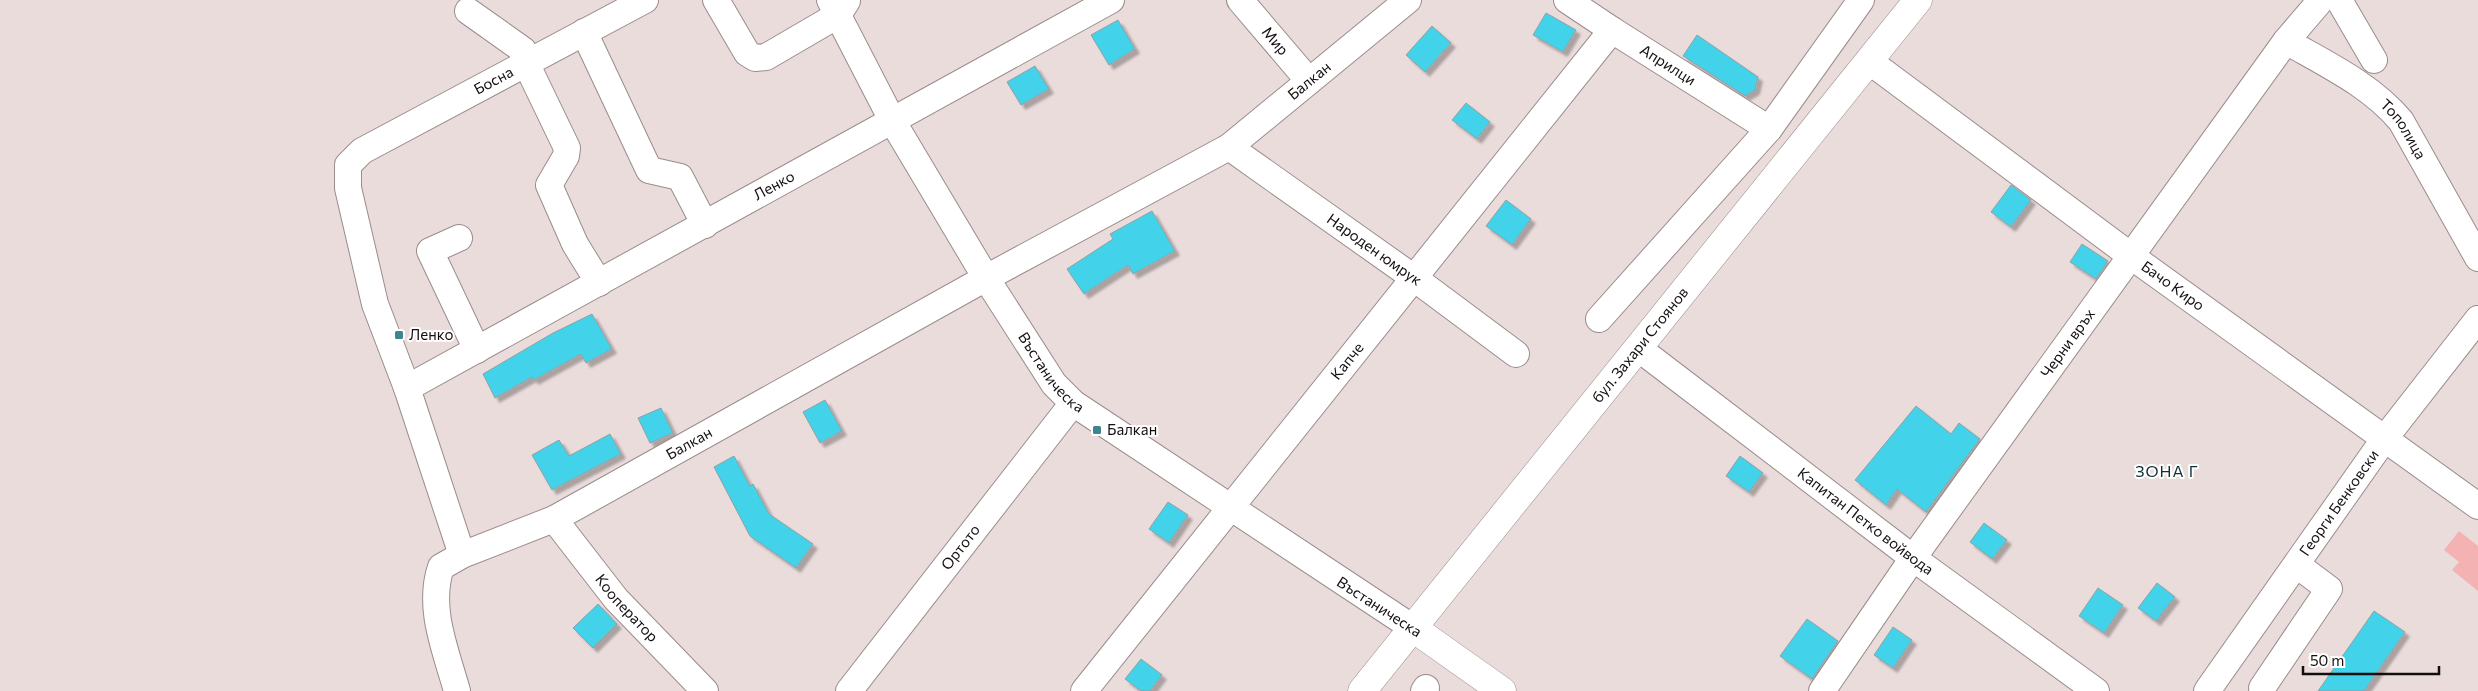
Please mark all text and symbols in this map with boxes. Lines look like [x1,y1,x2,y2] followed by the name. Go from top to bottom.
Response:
[1259,23,1293,58] street label: Мир
[1637,40,1699,89] street label: Априлци
[1284,57,1334,103] street label: Балкан
[470,62,516,98] street label: Босна
[2377,95,2431,162] street label: Тополица
[750,166,797,203] street label: Ленко
[1324,209,1426,289] street label: Народен юмрук
[2138,256,2208,314] street label: Бачо Киро
[1588,283,1691,406] street label: бул. Захари Стоянов
[2036,305,2098,381] street label: Черни връх
[409,325,453,343] place label: Ленко
[1015,328,1088,416] street label: Въстаническа
[393,329,405,341] marker: Ленко
[1326,338,1367,383] street label: Капче
[1107,420,1157,438] place label: Балкан
[662,423,715,463] street label: Балкан
[1091,424,1103,436] marker: Балкан
[2295,446,2382,559] street label: Георги Бенковски
[2135,461,2199,480] district label: ЗОНА Г
[1794,463,1937,578] street label: Капитан Петко войвода
[937,520,983,573] street label: Ортото
[592,570,662,645] street label: Кооператор
[1334,572,1425,640] street label: Въстаническа
[2303,644,2439,676] scale bar
[2310,651,2344,669] text: 50 m

